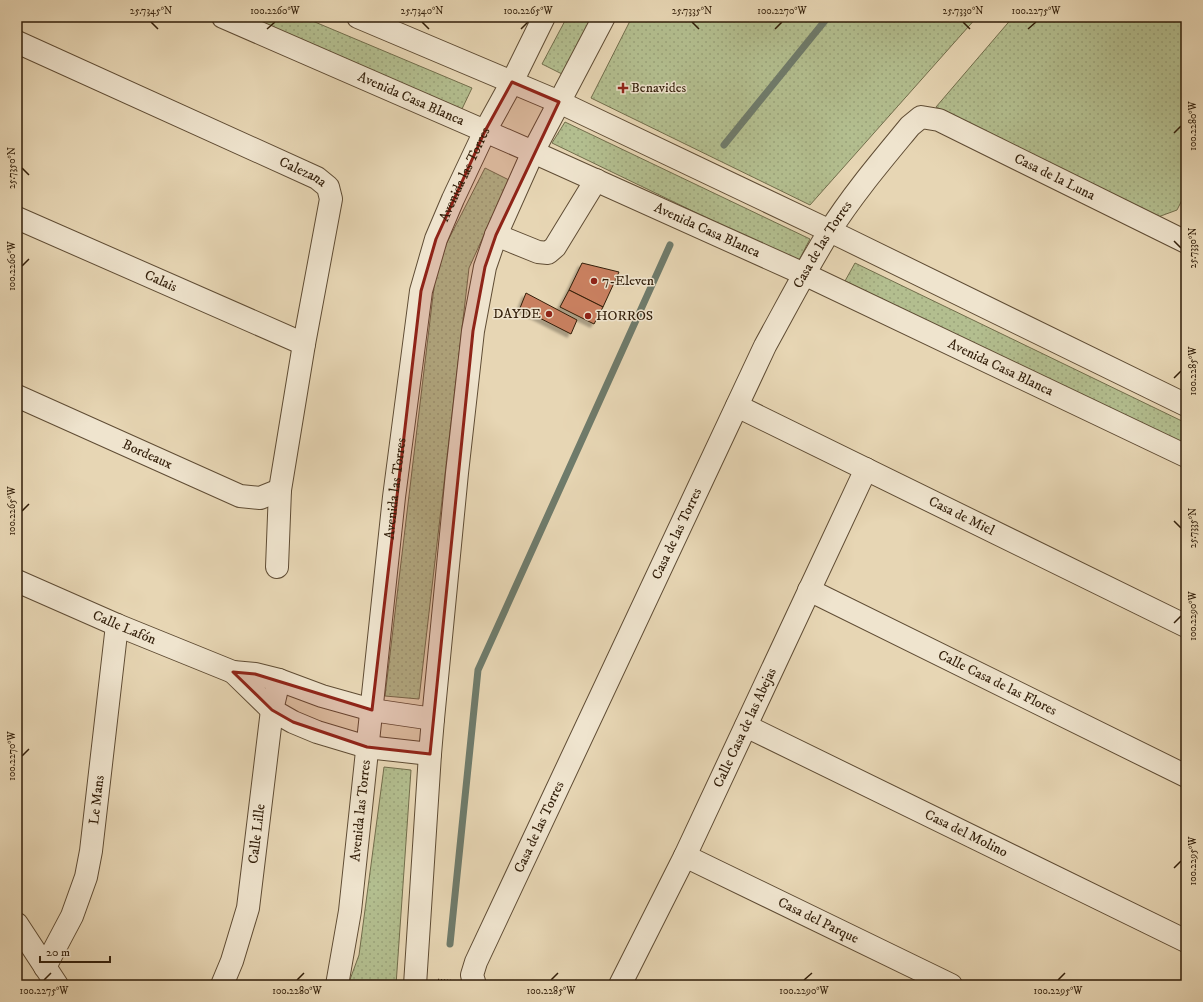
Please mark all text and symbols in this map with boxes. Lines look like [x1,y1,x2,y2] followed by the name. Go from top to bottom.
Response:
[130,5,172,17] text: 25.7345°N
[250,5,301,17] text: 100.2260°W
[401,5,443,17] text: 25.7340°N
[503,5,553,17] text: 100.2265°W
[672,5,712,17] text: 25.7335°N
[757,5,808,17] text: 100.2270°W
[943,5,983,17] text: 25.7330°N
[1012,5,1061,17] text: 100.2275°W
[355,68,467,130] street label: Avenida Casa Blanca
[631,79,686,97] place label: Benavides
[618,83,628,93] marker: Benavides
[1187,100,1199,151] text: 100.2280°W
[435,124,495,225] street label: Avenida las Torres
[6,147,18,189] text: 25.7350°N
[1011,149,1098,205] street label: Casa de la Luna
[276,153,330,191] street label: Calezana
[789,197,856,292] street label: Casa de las Torres
[651,199,763,262] street label: Avenida Casa Blanca
[1187,228,1199,268] text: 25.7330°N
[6,240,18,291] text: 100.2260°W
[142,266,180,296] street label: Calais
[602,272,655,290] place label: 7-Eleven
[589,276,599,286] marker: 7-Eleven
[493,305,541,323] place label: DAYDE
[596,307,653,325] place label: HORROS
[544,309,554,319] marker: DAYDE
[583,311,593,321] marker: HORROS
[945,335,1056,400] street label: Avenida Casa Blanca
[1187,346,1199,395] text: 100.2285°W
[120,435,176,474] street label: Bordeaux
[381,436,411,540] street label: Avenida las Torres
[648,485,706,583] street label: Casa de las Torres
[6,486,18,536] text: 100.2265°W
[926,492,998,540] street label: Casa de Miel
[1187,508,1199,548] text: 25.7335°N
[1187,590,1199,641] text: 100.2290°W
[90,606,159,649] street label: Calle Lafón
[935,646,1060,720] street label: Calle Casa de las Flores
[709,665,781,791] street label: Calle Casa de las Abejas
[6,730,18,781] text: 100.2270°W
[346,759,375,862] street label: Avenida las Torres
[85,774,109,826] street label: Le Mans
[510,778,569,876] street label: Casa de las Torres
[244,803,270,865] street label: Calle Lille
[922,806,1011,862] street label: Casa del Molino
[1187,836,1199,885] text: 100.2295°W
[775,893,862,948] street label: Casa del Parque
[40,938,110,964] scale bar
[46,945,70,960] text: 20 m
[20,985,69,997] text: 100.2275°W
[272,985,323,997] text: 100.2280°W
[527,985,576,997] text: 100.2285°W
[779,985,830,997] text: 100.2290°W
[1034,985,1083,997] text: 100.2295°W

